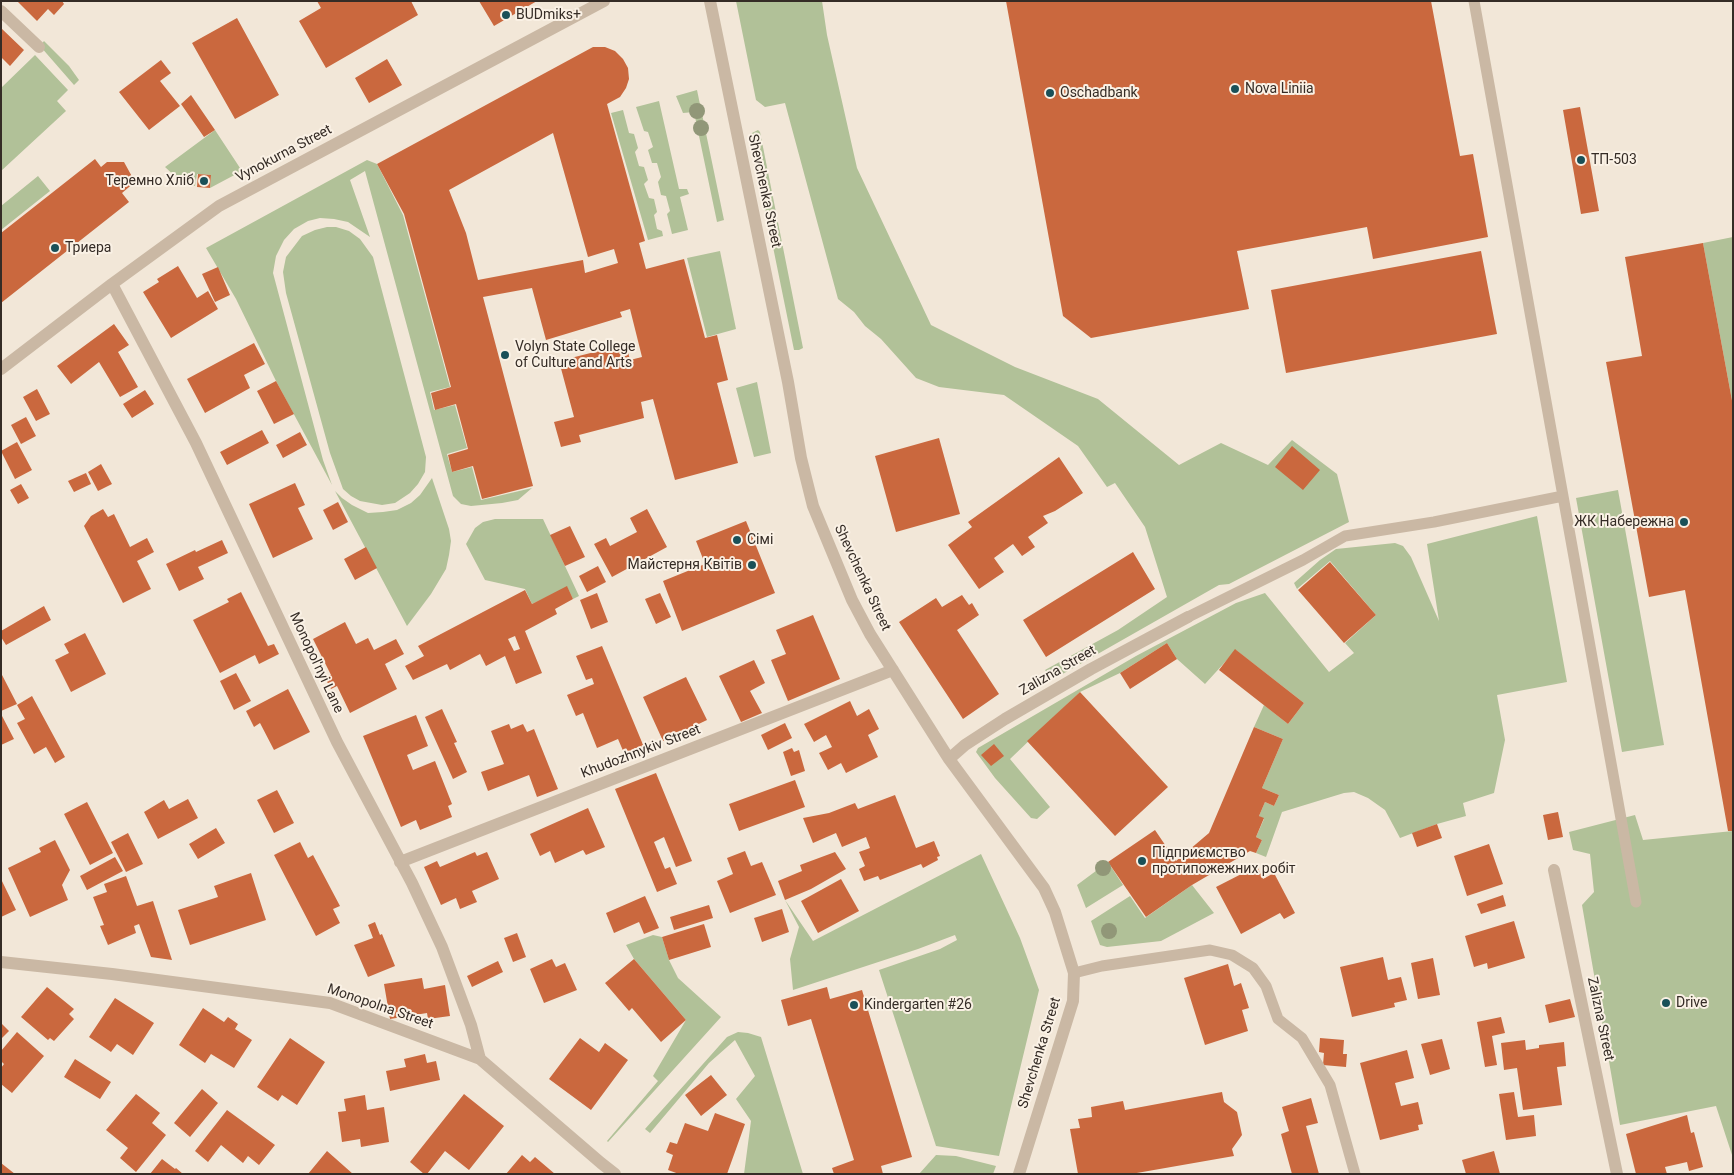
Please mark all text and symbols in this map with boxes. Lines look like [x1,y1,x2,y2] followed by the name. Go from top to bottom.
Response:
[516,7,581,23] place label: BUDmiks+
[500,9,512,21] marker: BUDmiks+
[1245,81,1314,97] place label: Nova Liniia
[1229,83,1241,95] marker: Nova Liniia
[1060,85,1138,101] place label: Oschadbank
[1044,87,1056,99] marker: Oschadbank
[233,122,335,186] street label: Vynokurna Street
[744,133,784,249] street label: Shevchenka Street
[1591,152,1637,168] place label: ТП-503
[1575,154,1587,166] marker: ТП-503
[106,173,194,189] place label: Теремно Хліб
[198,175,210,187] marker: Теремно Хліб
[65,240,111,256] place label: Триера
[49,242,61,254] marker: Триера
[515,339,635,372] place label: Volyn State College of Culture and Arts
[499,349,511,361] marker: Volyn State College of Culture and Arts
[1574,514,1674,530] place label: ЖК Набережна
[1678,516,1690,528] marker: ЖК Набережна
[830,522,894,634] street label: Shevchenka Street
[747,532,773,548] place label: Сімі
[731,534,743,546] marker: Сімі
[628,557,742,573] place label: Майстерня Квітів
[746,559,758,571] marker: Майстерня Квітів
[285,610,347,716] street label: Monopol'nyi Lane
[1017,642,1099,700] street label: Zalizna Street
[579,721,703,783] street label: Khudozhnykiv Street
[1152,845,1296,878] place label: Підприємство протипожежних робіт
[1136,855,1148,867] marker: Підприємство протипожежних робіт
[1583,975,1617,1063] street label: Zalizna Street
[325,981,435,1033] street label: Monopolna Street
[1015,995,1065,1111] street label: Shevchenka Street
[1676,995,1707,1011] place label: Drive
[864,997,972,1013] place label: Kindergarten #26
[1660,997,1672,1009] marker: Drive
[848,999,860,1011] marker: Kindergarten #26

